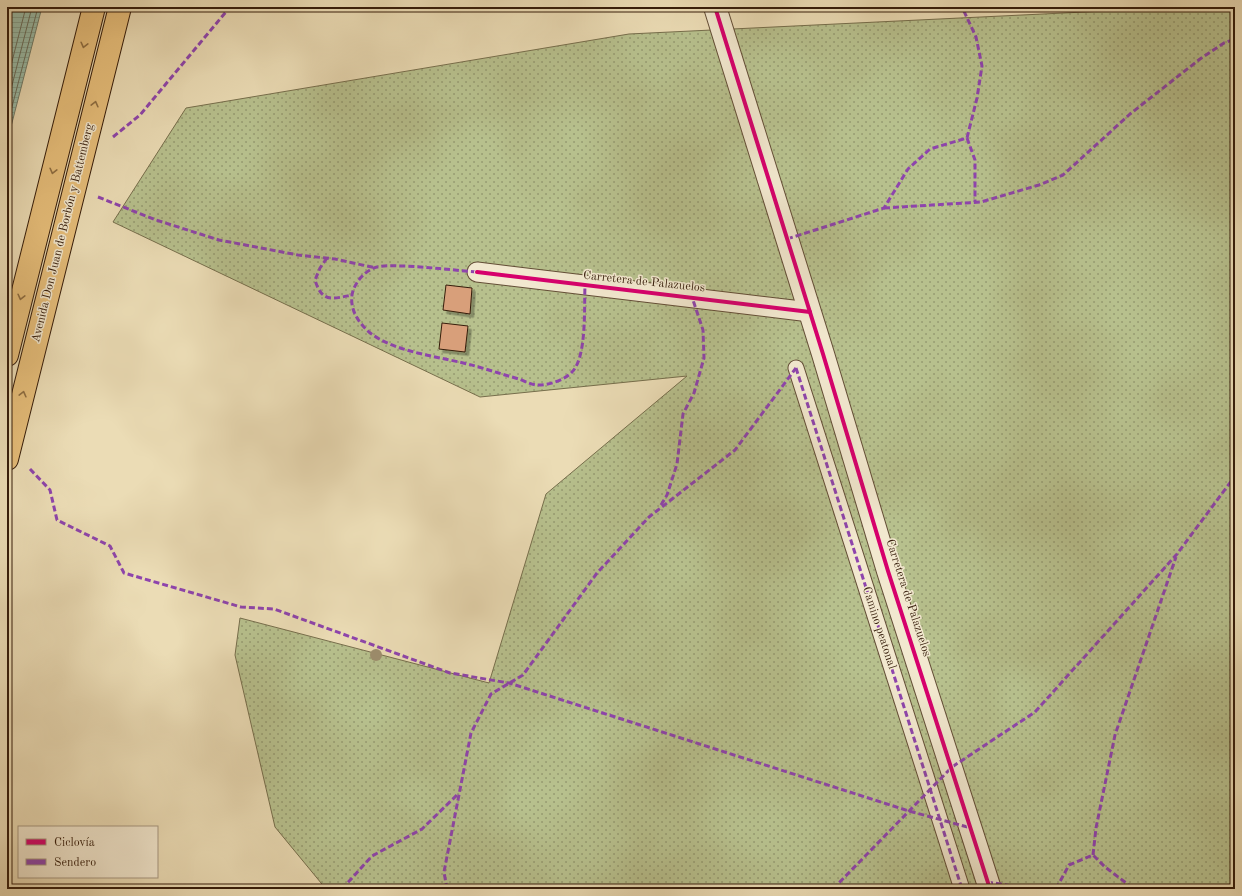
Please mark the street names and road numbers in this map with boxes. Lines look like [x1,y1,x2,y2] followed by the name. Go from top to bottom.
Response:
[30,122,96,344] street label: Avenida Don Juan de Borbón y Battemberg
[582,270,706,294] street label: Carretera de Palazuelos
[883,538,933,658] street label: Carretera de Palazuelos
[860,585,898,671] street label: Camino peatonal

